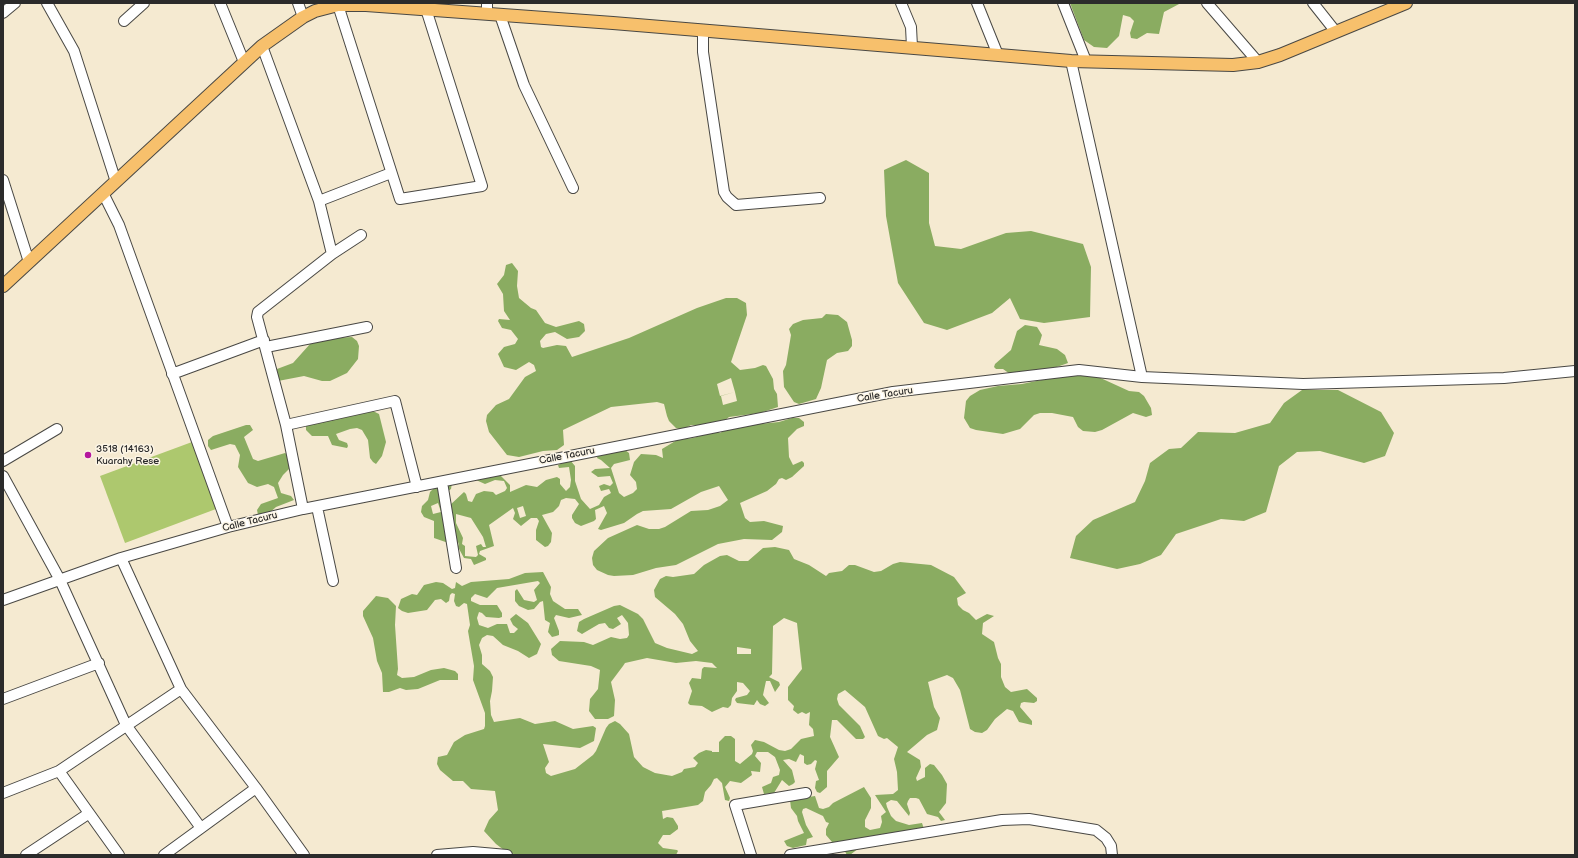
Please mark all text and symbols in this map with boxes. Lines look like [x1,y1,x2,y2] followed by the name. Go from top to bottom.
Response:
[856,385,914,405] street label: Calle Tacuru
[96,443,159,466] place label: 3518 (14163) Kuarahy Rese
[538,445,596,467] street label: Calle Tacuru
[83,450,93,460] marker: 3518 (14163) Kuarahy Rese
[221,509,279,535] street label: Calle Tacuru

